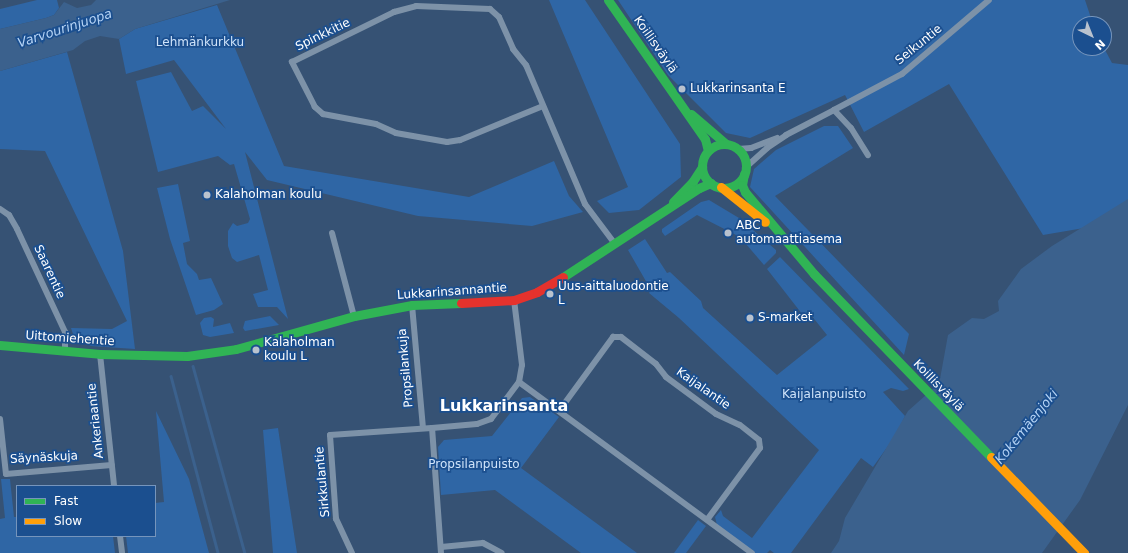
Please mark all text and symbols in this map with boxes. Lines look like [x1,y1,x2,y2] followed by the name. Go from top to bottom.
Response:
[16,6,114,52] water label: Varvourinjuopa
[630,14,680,76] street label: Koillisväylä
[293,16,353,54] street label: Spinkkitie
[1072,16,1112,56] north arrow
[893,22,945,68] street label: Seikuntie
[156,36,244,50] park label: Lehmänkurkku
[1092,37,1108,52] text: N
[690,82,786,96] place label: Lukkarinsanta E
[677,84,687,94] marker: Lukkarinsanta E
[215,188,322,202] place label: Kalaholman koulu
[202,190,212,200] marker: Kalaholman koulu
[736,219,842,247] place label: ABC automaattiasema
[723,228,733,238] marker: ABC automaattiasema
[30,243,68,301] street label: Saarentie
[558,280,669,308] place label: Uus-aittaluodontie L
[397,281,507,303] street label: Lukkarinsannantie
[545,289,555,299] marker: Uus-aittaluodontie L
[758,311,813,325] place label: S-market
[745,313,755,323] marker: S-market
[395,328,417,408] street label: Propsilankuja
[25,329,115,349] street label: Uittomiehentie
[264,336,335,364] place label: Kalaholman koulu L
[251,345,261,355] marker: Kalaholman koulu L
[910,357,966,415] street label: Koillisväylä
[673,365,733,413] street label: Kaijalantie
[85,383,107,459] street label: Ankeriaantie
[992,387,1062,467] water label: Kokemäenjoki
[782,388,866,402] park label: Kaijalanpuisto
[440,396,568,416] district label: Lukkarinsanta
[313,446,333,518] street label: Sirkkulantie
[10,449,78,467] street label: Säynäskuja
[428,458,520,472] park label: Propsilanpuisto
[16,485,156,537] legend
[54,494,78,508] text: Fast
[54,514,82,528] text: Slow

